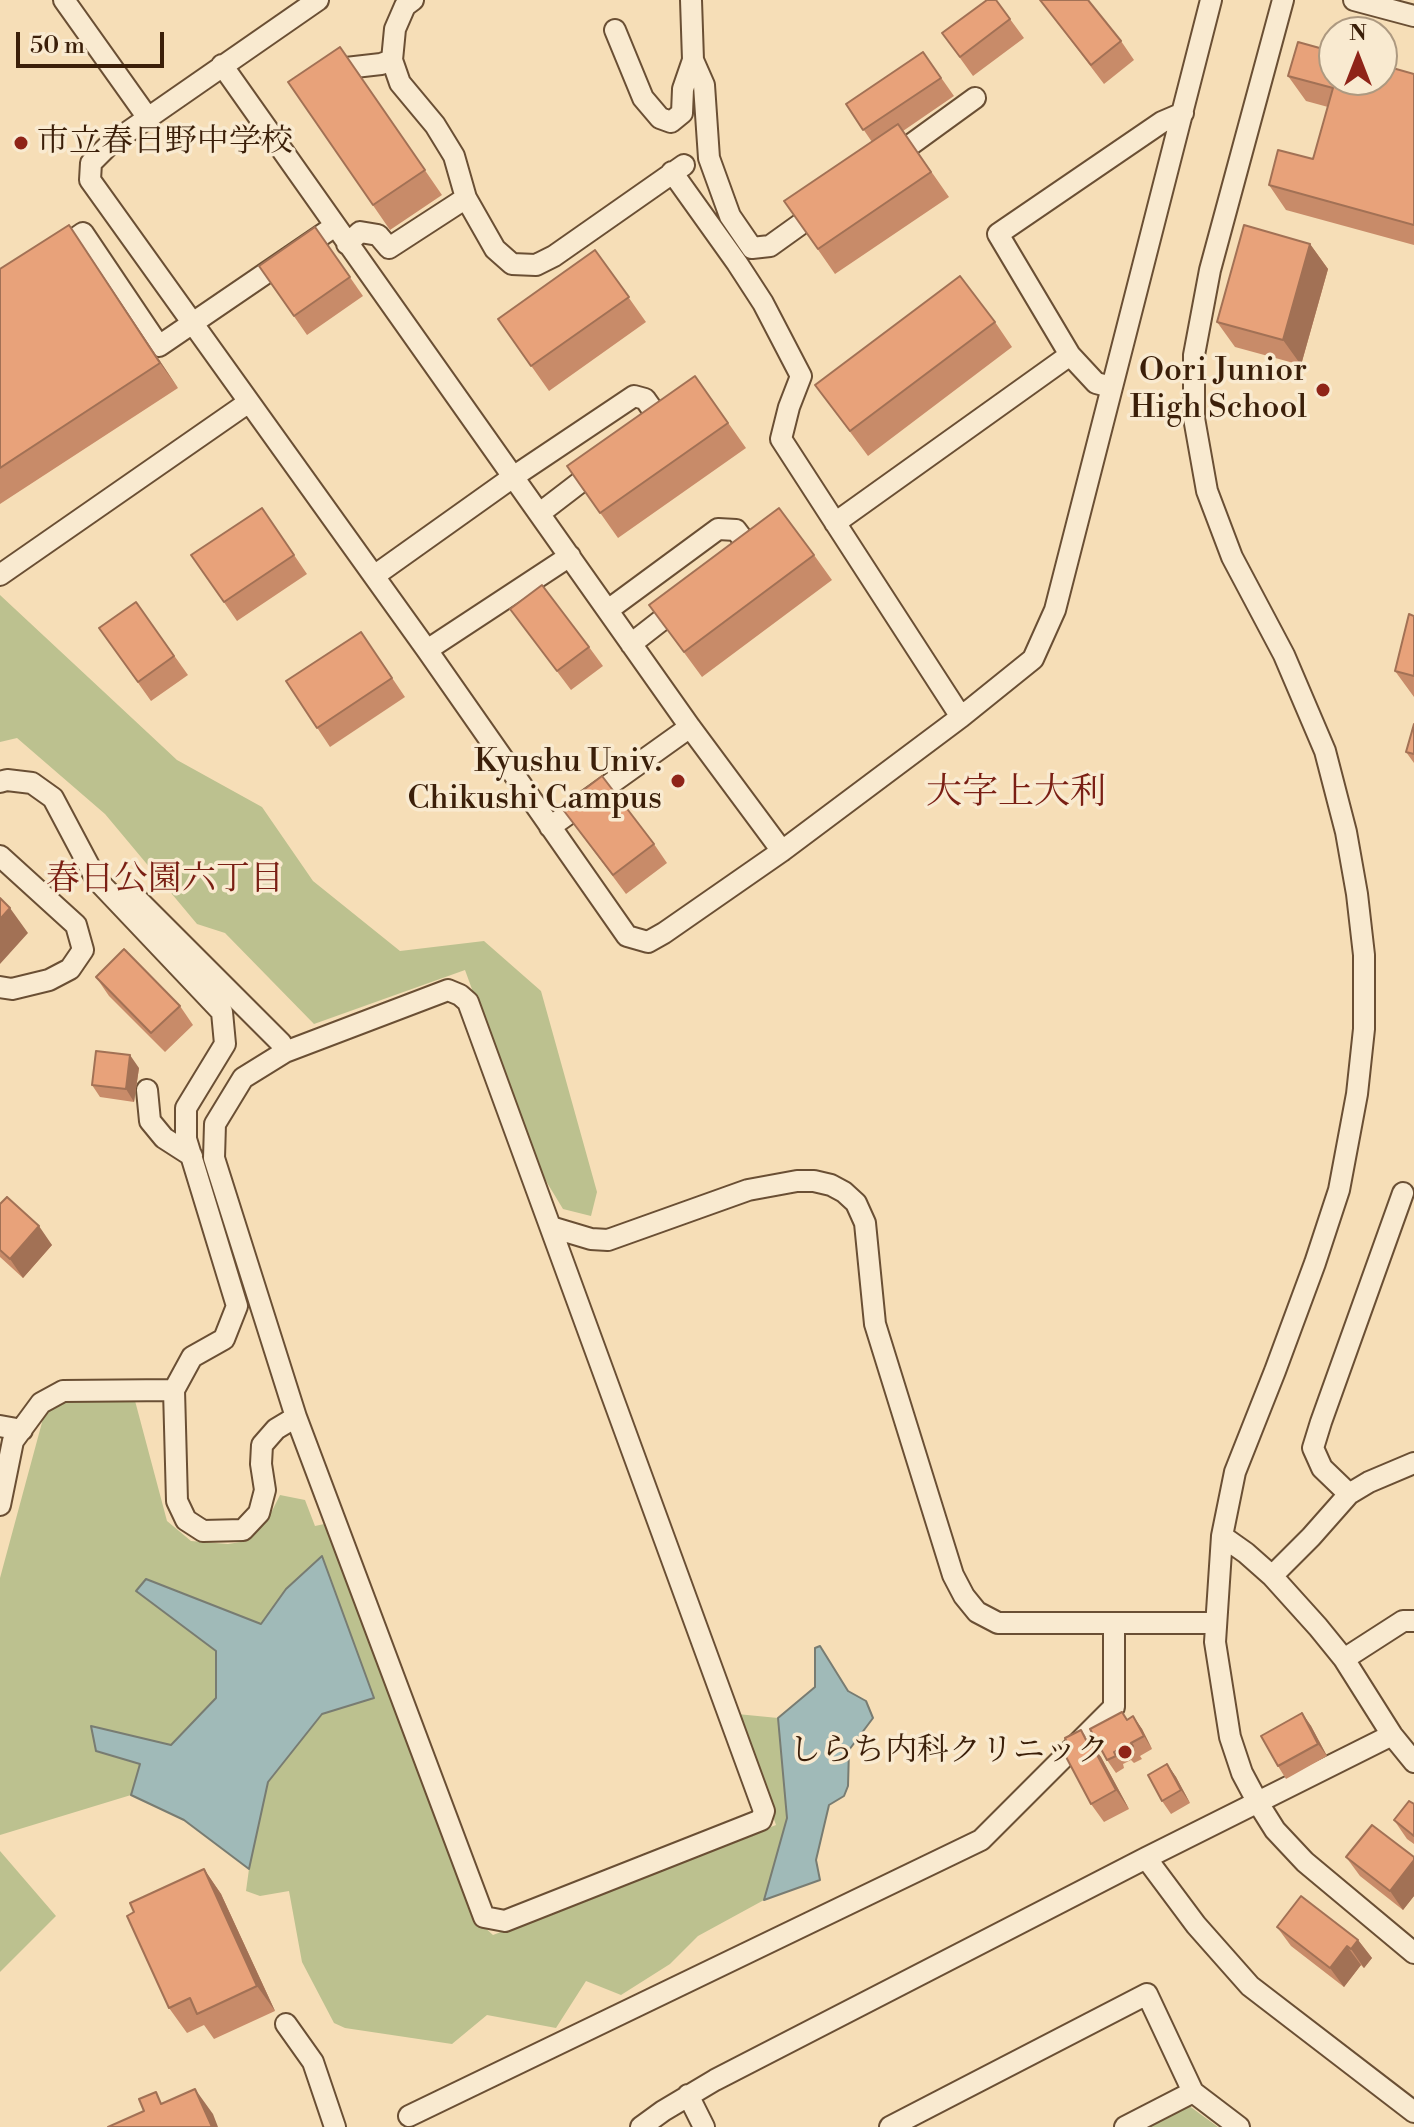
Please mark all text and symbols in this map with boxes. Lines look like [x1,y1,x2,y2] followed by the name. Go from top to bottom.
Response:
[20,16,168,66] scale bar
[1318,16,1398,96] north arrow
[1349,20,1367,47] text: N
[30,31,85,61] text: 50 m
[37,124,293,162] place label: 市立春日野中学校
[12,134,30,152] marker: 市立春日野中学校
[1130,353,1307,428] place label: Oori Junior High School
[1314,381,1332,399] marker: Oori Junior High School
[407,744,662,819] place label: Kyushu Univ. Chikushi Campus
[669,772,687,790] marker: Kyushu Univ. Chikushi Campus
[926,772,1106,816] district label: 大字上大利
[46,861,284,901] district label: 春日公園六丁目
[789,1733,1109,1771] place label: しらち内科クリニック
[1116,1743,1134,1761] marker: しらち内科クリニック

